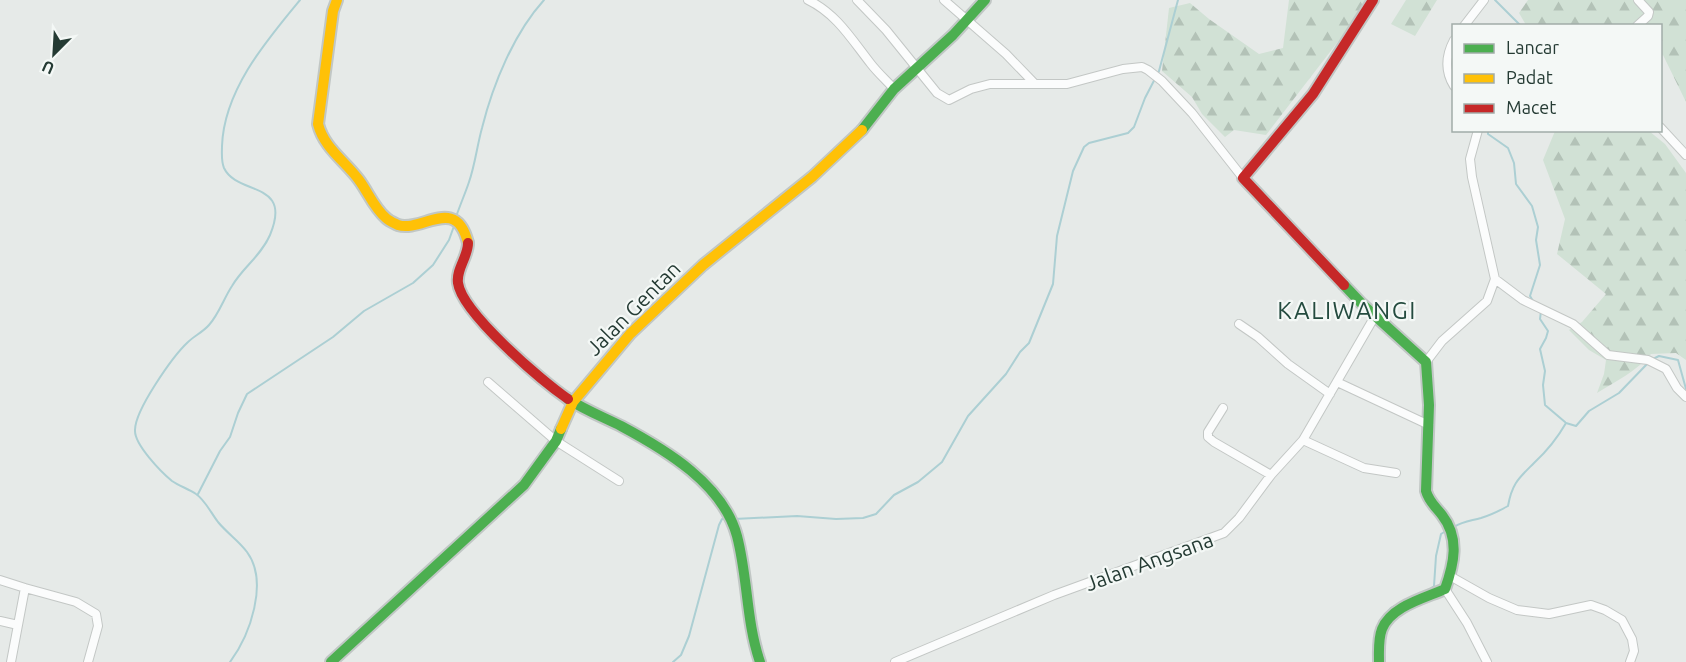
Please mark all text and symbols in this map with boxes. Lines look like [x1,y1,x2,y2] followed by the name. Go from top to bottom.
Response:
[24,24,84,84] north arrow
[1452,24,1662,132] legend
[1506,37,1559,57] text: Lancar
[39,57,57,78] text: U
[1506,67,1553,87] text: Padat
[1506,97,1556,117] text: Macet
[581,256,685,360] street label: Jalan Gentan
[1277,297,1417,324] district label: KALIWANGI
[1082,527,1216,595] street label: Jalan Angsana

